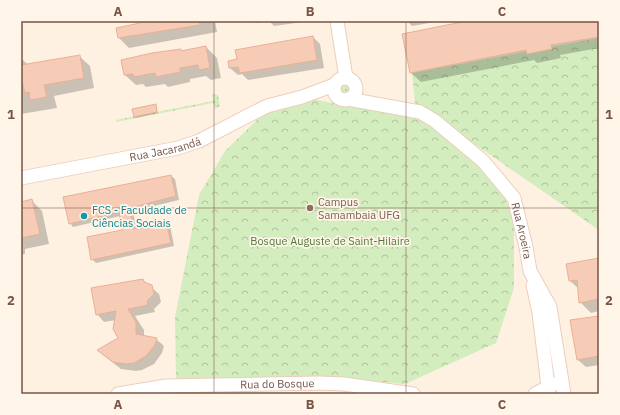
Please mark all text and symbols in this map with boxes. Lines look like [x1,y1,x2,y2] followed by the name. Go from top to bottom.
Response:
[114,3,123,20] text: A
[306,3,315,20] text: B
[498,3,507,20] text: C
[7,106,15,123] text: 1
[605,106,613,123] text: 1
[128,134,203,164] street label: Rua Jacarandá
[318,195,400,222] place label: Campus Samambaia UFG
[508,201,535,260] street label: Rua Aroeira
[92,203,187,230] place label: FCS - Faculdade de Ciências Sociais
[305,203,315,213] marker: Campus Samambaia UFG
[79,211,89,221] marker: FCS - Faculdade de Ciências Sociais
[250,234,410,248] park label: Bosque Auguste de Saint-Hilaire
[7,292,15,309] text: 2
[605,292,613,309] text: 2
[240,376,315,392] street label: Rua do Bosque
[114,396,123,413] text: A
[306,396,315,413] text: B
[498,396,507,413] text: C

